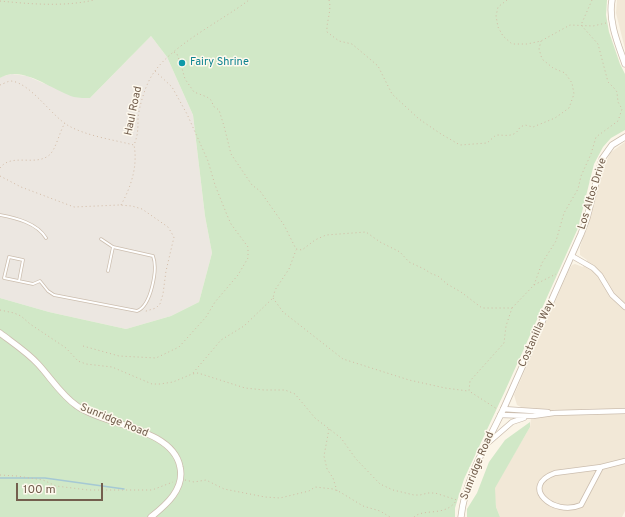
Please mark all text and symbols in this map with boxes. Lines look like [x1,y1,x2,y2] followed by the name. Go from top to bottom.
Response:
[190,56,249,70] place label: Fairy Shrine
[177,58,187,68] marker: Fairy Shrine
[122,85,146,137] street label: Haul Road
[576,157,610,231] street label: Los Altos Drive
[516,298,558,370] street label: Costanilla Way
[78,401,150,441] street label: Sunridge Road
[458,430,498,502] street label: Sunridge Road
[18,475,105,501] scale bar
[23,482,56,498] text: 100 m

